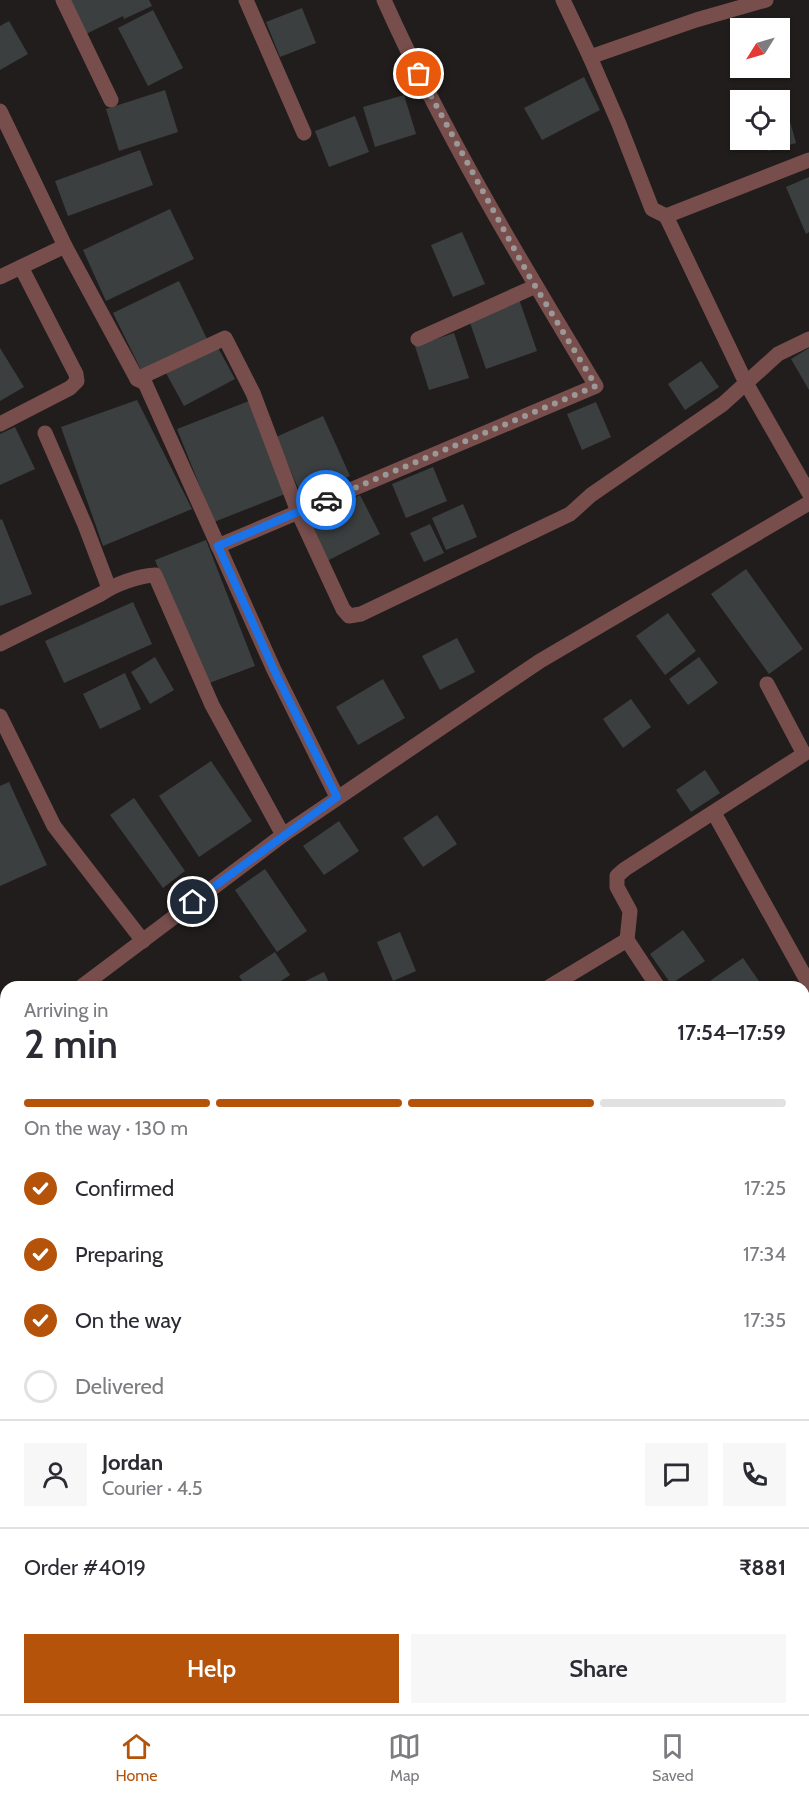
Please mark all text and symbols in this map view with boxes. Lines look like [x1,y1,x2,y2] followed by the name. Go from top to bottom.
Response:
[730,18,790,78] north arrow
[730,18,790,150] map controls
[393,48,444,99] pin
[402,57,435,90] icon: bag
[730,90,790,150] button: locate
[296,470,356,530] courier
[310,484,343,517] icon: car
[167,876,218,927] pin
[176,885,209,918] icon: home
[24,998,108,1022] text: Arriving in
[677,1019,786,1046] text: 17:54–17:59
[24,1020,118,1068] text: 2 min
[24,1116,188,1140] text: On the way · 130 m
[24,1172,57,1205] icon: check
[75,1175,174,1202] text: Confirmed
[744,1176,786,1200] text: 17:25
[24,1238,57,1271] icon: check
[75,1241,163,1268] text: Preparing
[743,1242,786,1266] text: 17:34
[24,1304,57,1337] icon: check
[75,1307,182,1334] text: On the way
[744,1308,786,1332] text: 17:35
[75,1373,164,1400] text: Delivered
[24,1443,87,1506] button: person
[645,1443,708,1506] button: chat
[723,1443,786,1506] button: phone
[102,1449,163,1476] text: Jordan
[102,1476,203,1500] text: Courier · 4.5
[24,1554,146,1581] text: Order #4019
[739,1554,786,1581] text: ₹881
[24,1634,399,1703] button: Help
[411,1634,786,1703] button: Share
[115,1730,158,1785] tab: Home
[388,1730,421,1785] tab: Map
[652,1730,694,1785] tab: Saved

